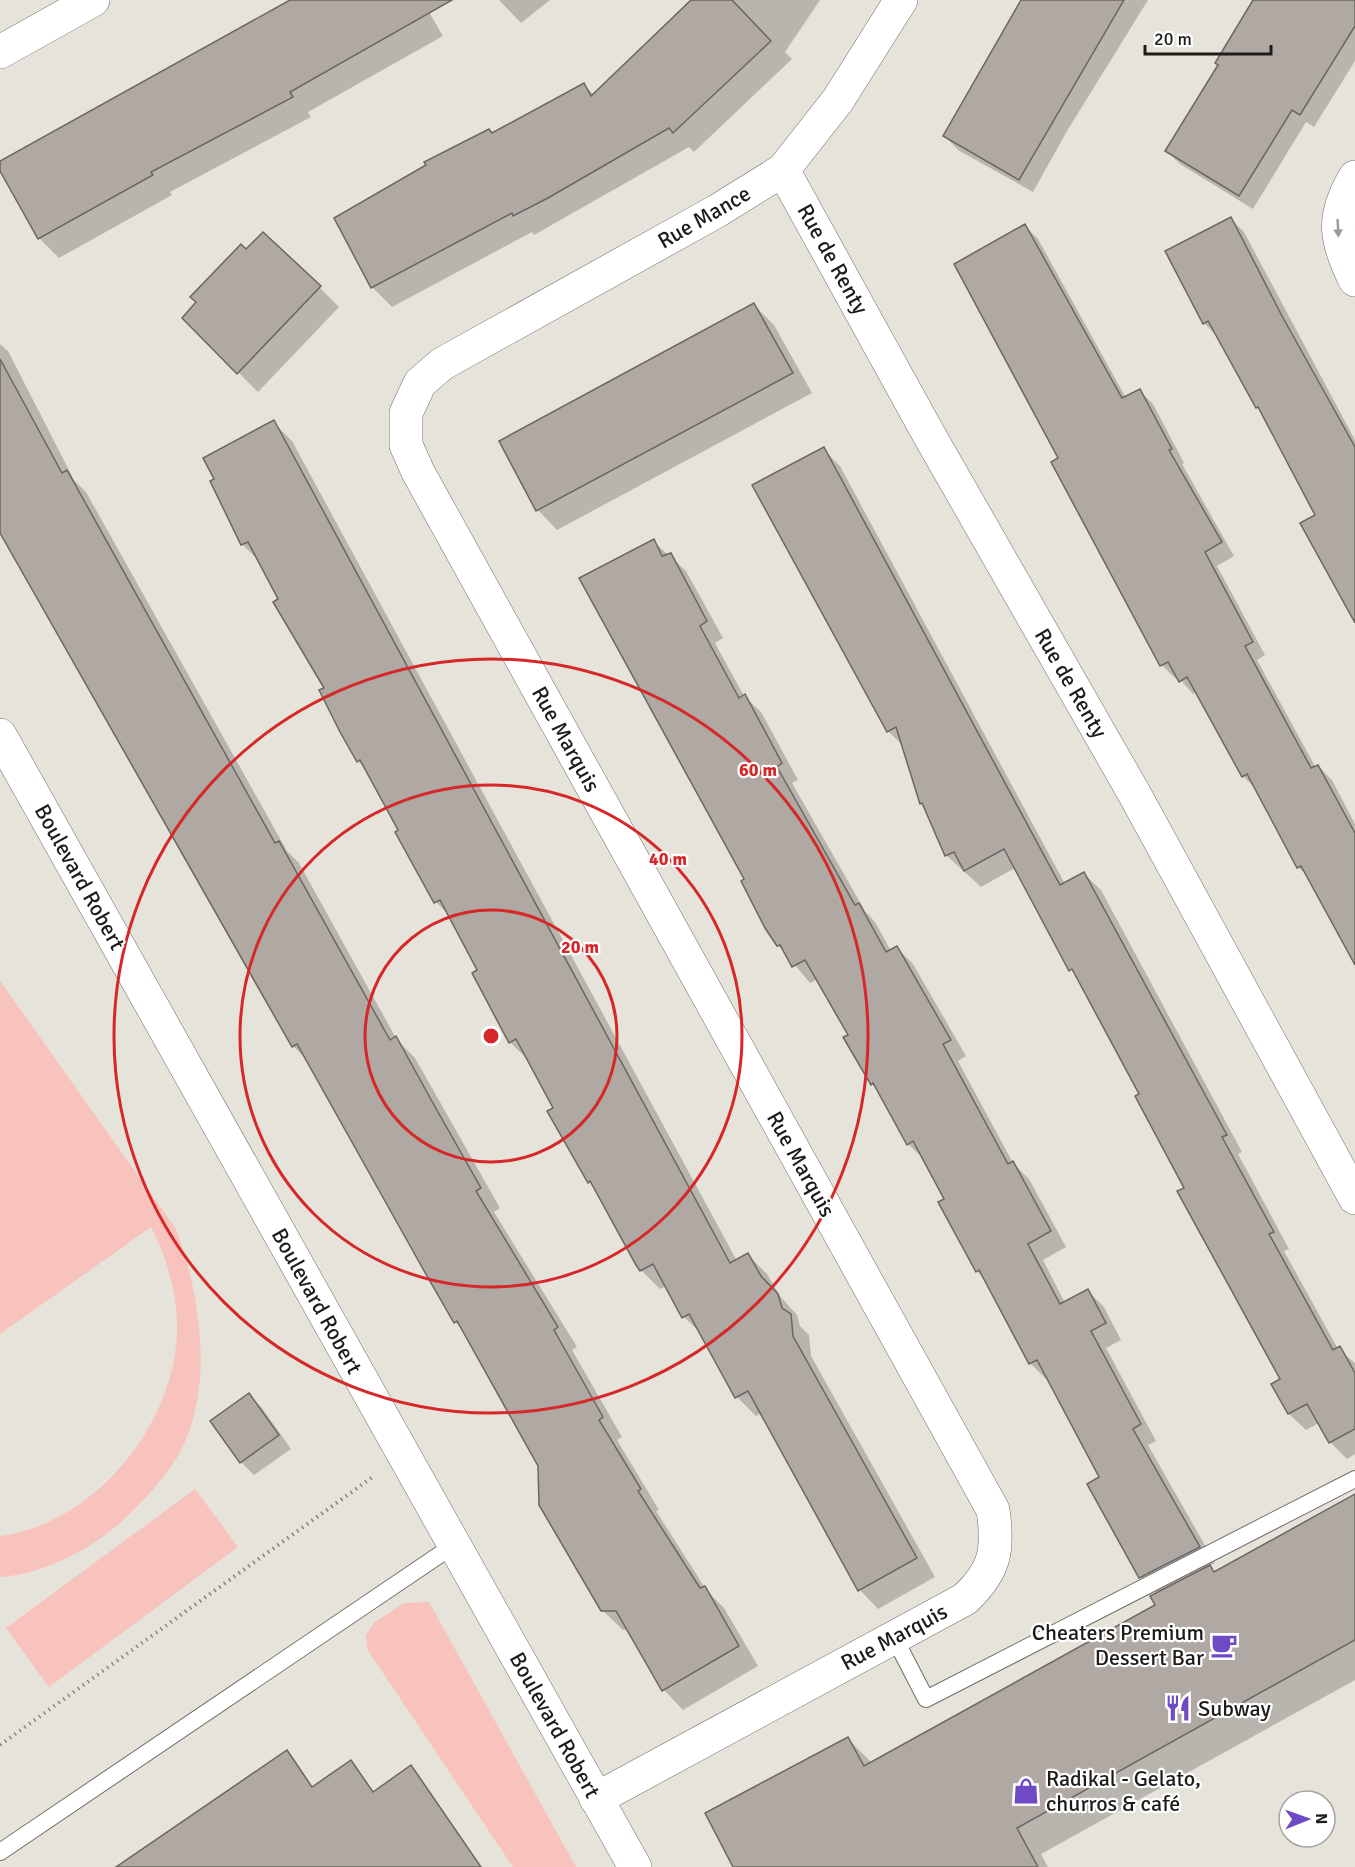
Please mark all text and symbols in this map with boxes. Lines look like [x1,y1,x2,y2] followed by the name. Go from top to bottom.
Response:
[1145,18,1271,56] scale bar
[1154,28,1192,50] text: 20 m
[653,180,755,254] street label: Rue Mance
[792,199,875,320] street label: Rue de Renty
[1334,219,1343,238] one-way arrow
[1029,623,1114,743] street label: Rue de Renty
[526,681,606,797] street label: Rue Marquis
[739,759,777,781] text: 60 m
[29,799,131,955] street label: Boulevard Robert
[649,848,687,870] text: 40 m
[561,936,599,958] text: 20 m
[481,1026,501,1046] centre of rings
[761,1106,841,1222] street label: Rue Marquis
[266,1223,368,1379] street label: Boulevard Robert
[836,1598,952,1676] street label: Rue Marquis
[1032,1619,1204,1671] place label: Cheaters Premium Dessert Bar
[1209,1630,1239,1660] cafe icon: Cheaters Premium Dessert Bar
[504,1647,606,1803] street label: Boulevard Robert
[1163,1693,1193,1723] restaurant icon: Subway
[1198,1695,1271,1722] place label: Subway
[1046,1765,1201,1817] place label: Radikal - Gelato, churros & café
[1011,1776,1041,1806] shop icon: Radikal - Gelato, churros & café
[1277,1789,1337,1849] north arrow
[1311,1813,1331,1824] text: N

